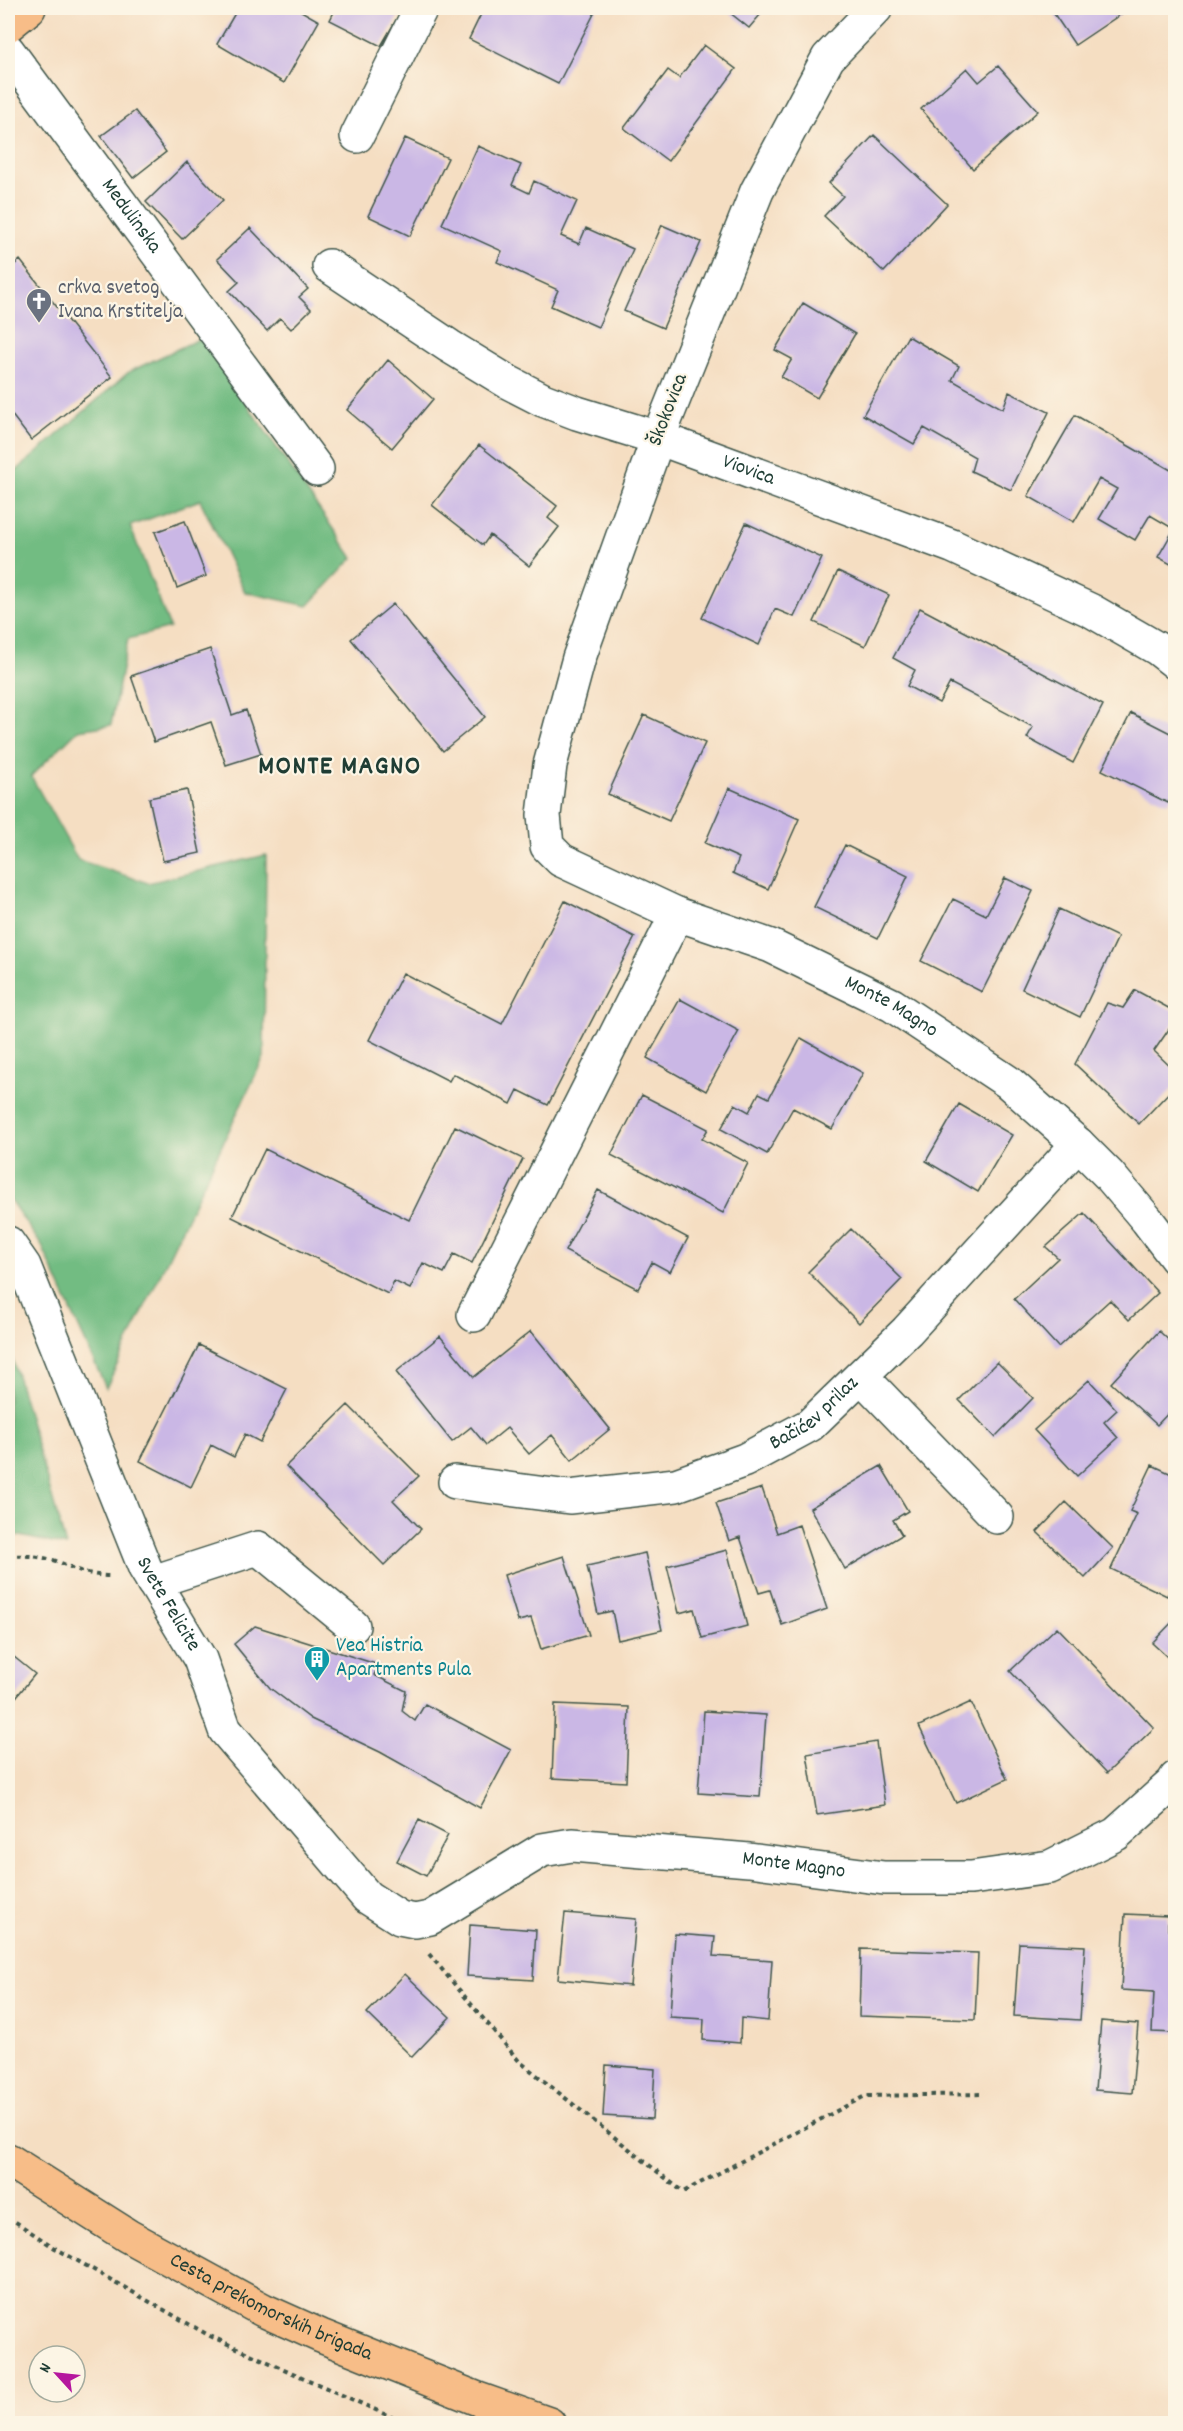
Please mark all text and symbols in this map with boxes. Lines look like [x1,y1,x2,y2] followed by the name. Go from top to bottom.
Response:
[93,173,169,261] street label: Medulinska
[58,274,184,328] place label: crkva svetog Ivana Krstitelja
[24,286,54,324] church icon: crkva svetog Ivana Krstitelja
[641,368,697,451] street label: Škokovica
[718,448,780,495] street label: Viovica
[258,748,422,787] district label: MONTE MAGNO
[839,969,943,1046] street label: Monte Magno
[764,1370,866,1459] street label: Bačićev prilaz
[127,1553,207,1658] street label: Svete Felicite
[336,1632,472,1686] place label: Vea Histria Apartments Pula
[302,1644,332,1682] building icon: Vea Histria Apartments Pula
[741,1844,847,1888] street label: Monte Magno
[164,2246,377,2370] street label: Cesta prekomorskih brigada
[27,2344,87,2404] north arrow
[34,2359,58,2377] text: N

